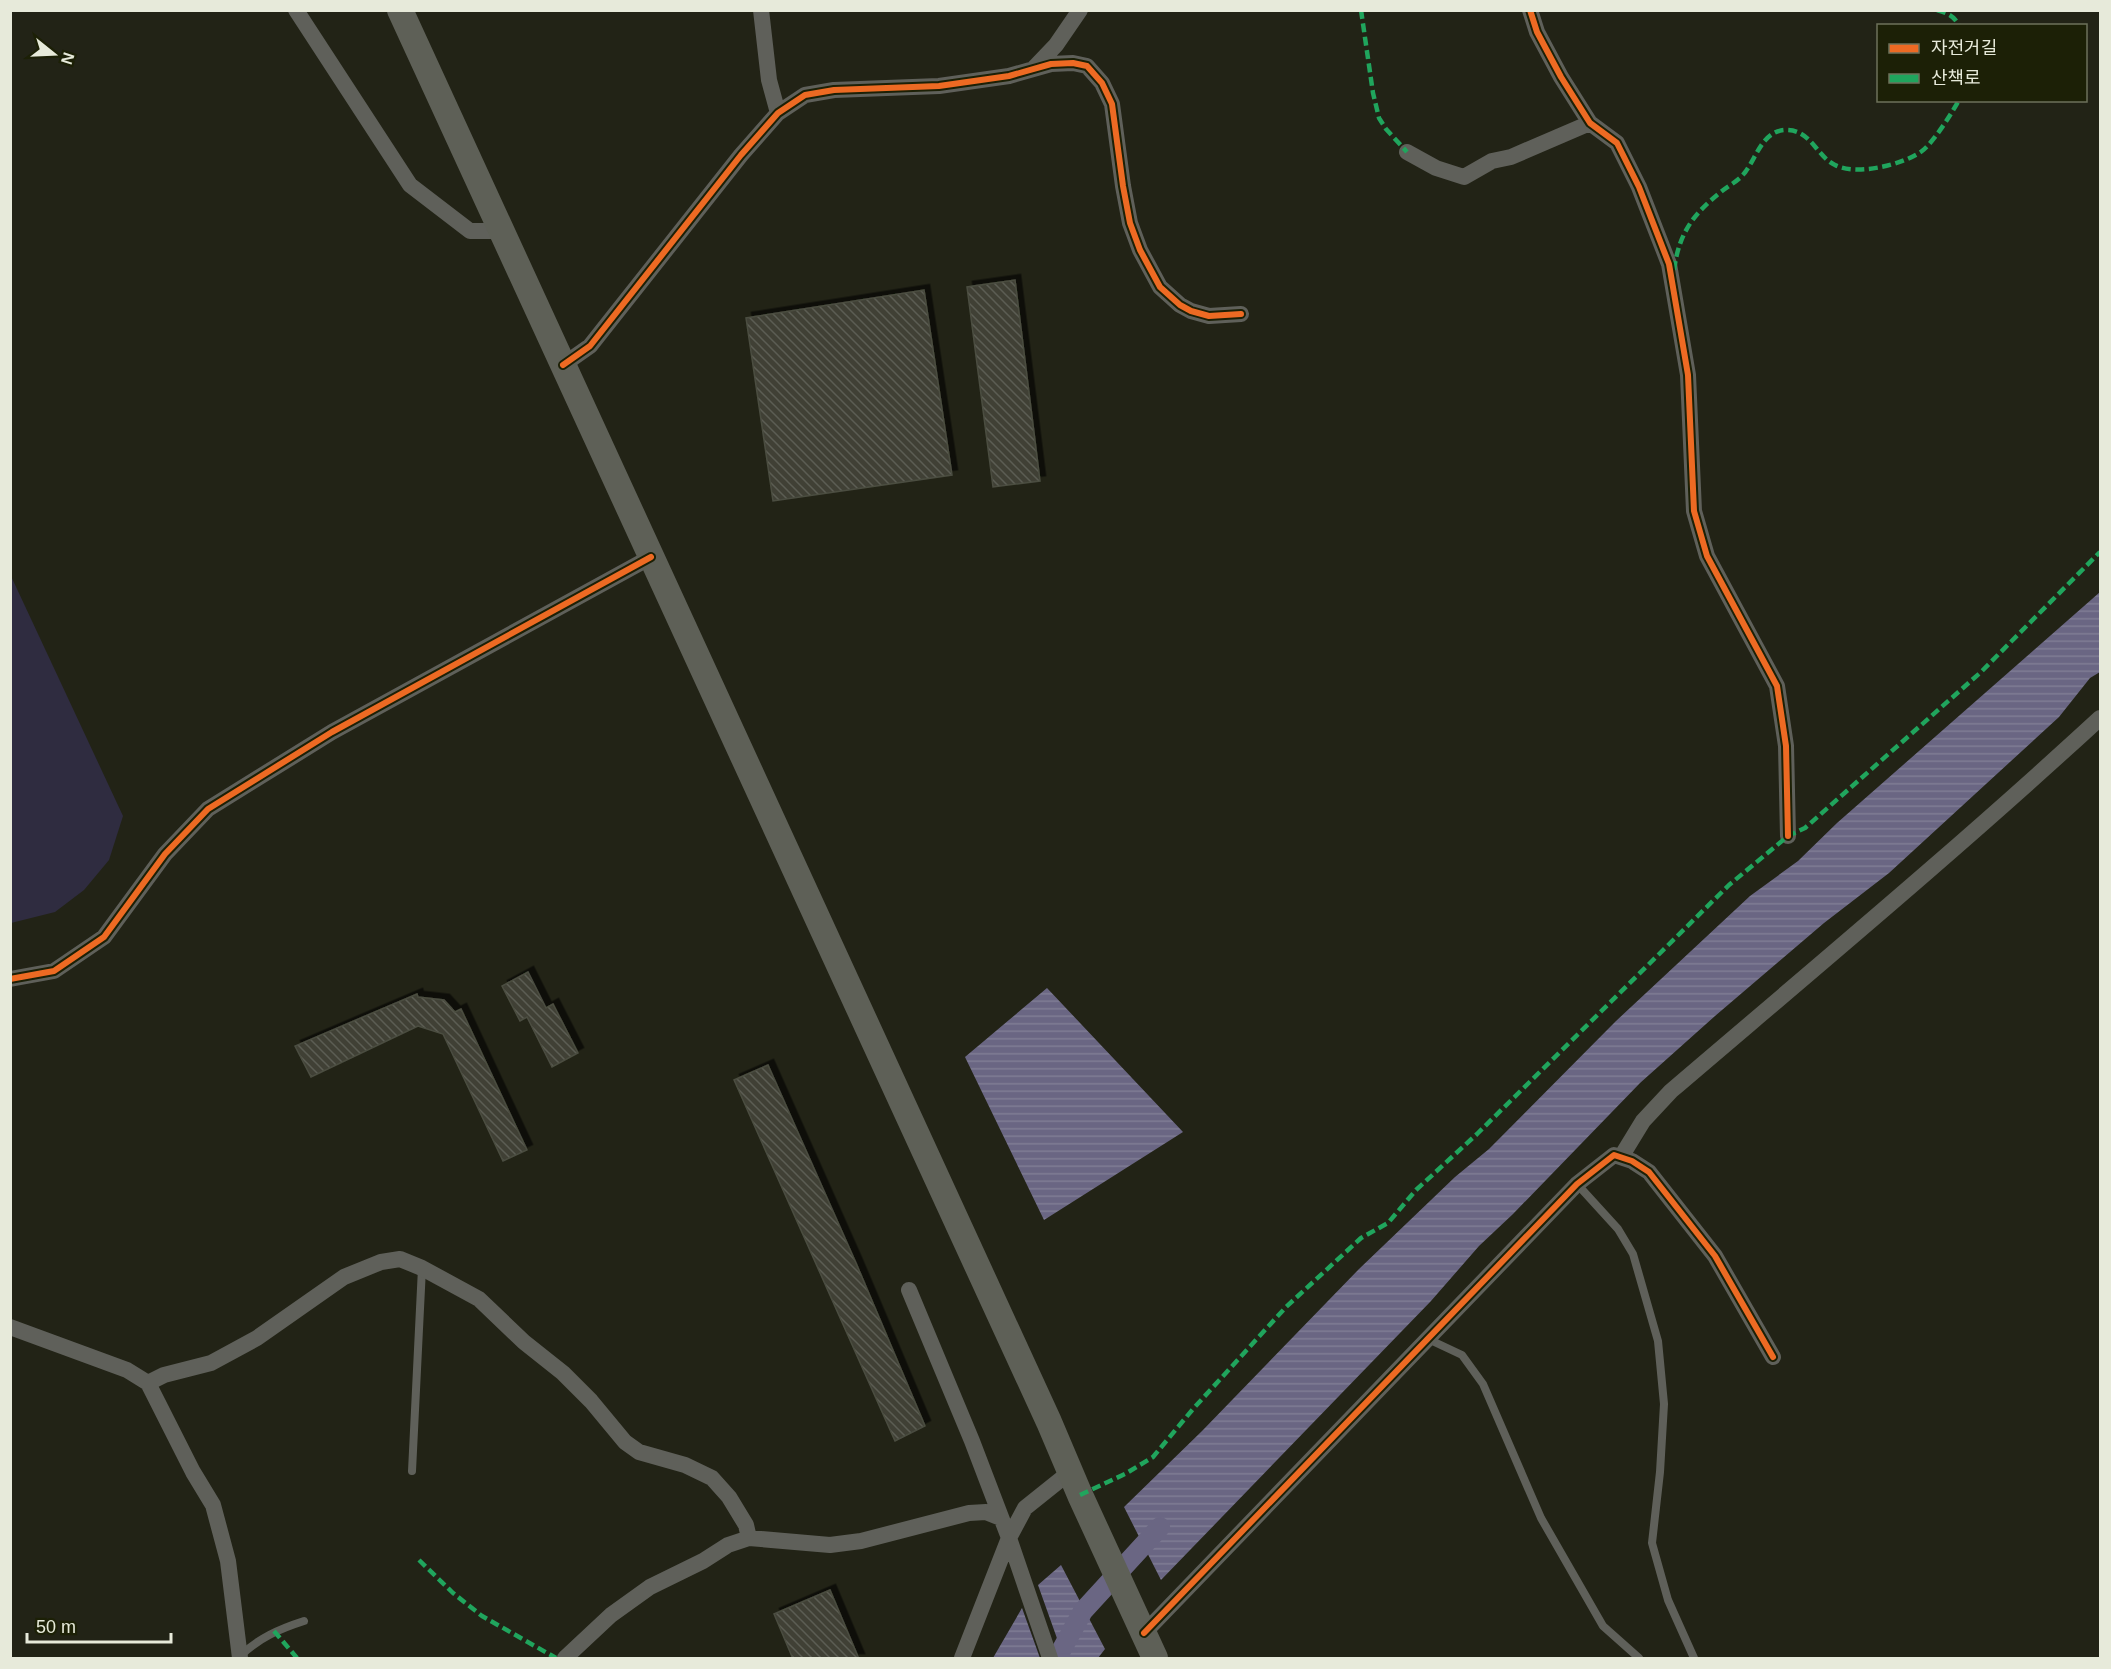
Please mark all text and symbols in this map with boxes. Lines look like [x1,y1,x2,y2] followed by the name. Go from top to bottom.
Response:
[24,24,84,84] north arrow
[1877,24,2087,102] legend
[1931,38,1997,58] text: 자전거길
[58,50,78,67] text: N
[1931,68,1981,88] text: 산책로
[27,1606,171,1644] scale bar
[36,1617,76,1637] text: 50 m

